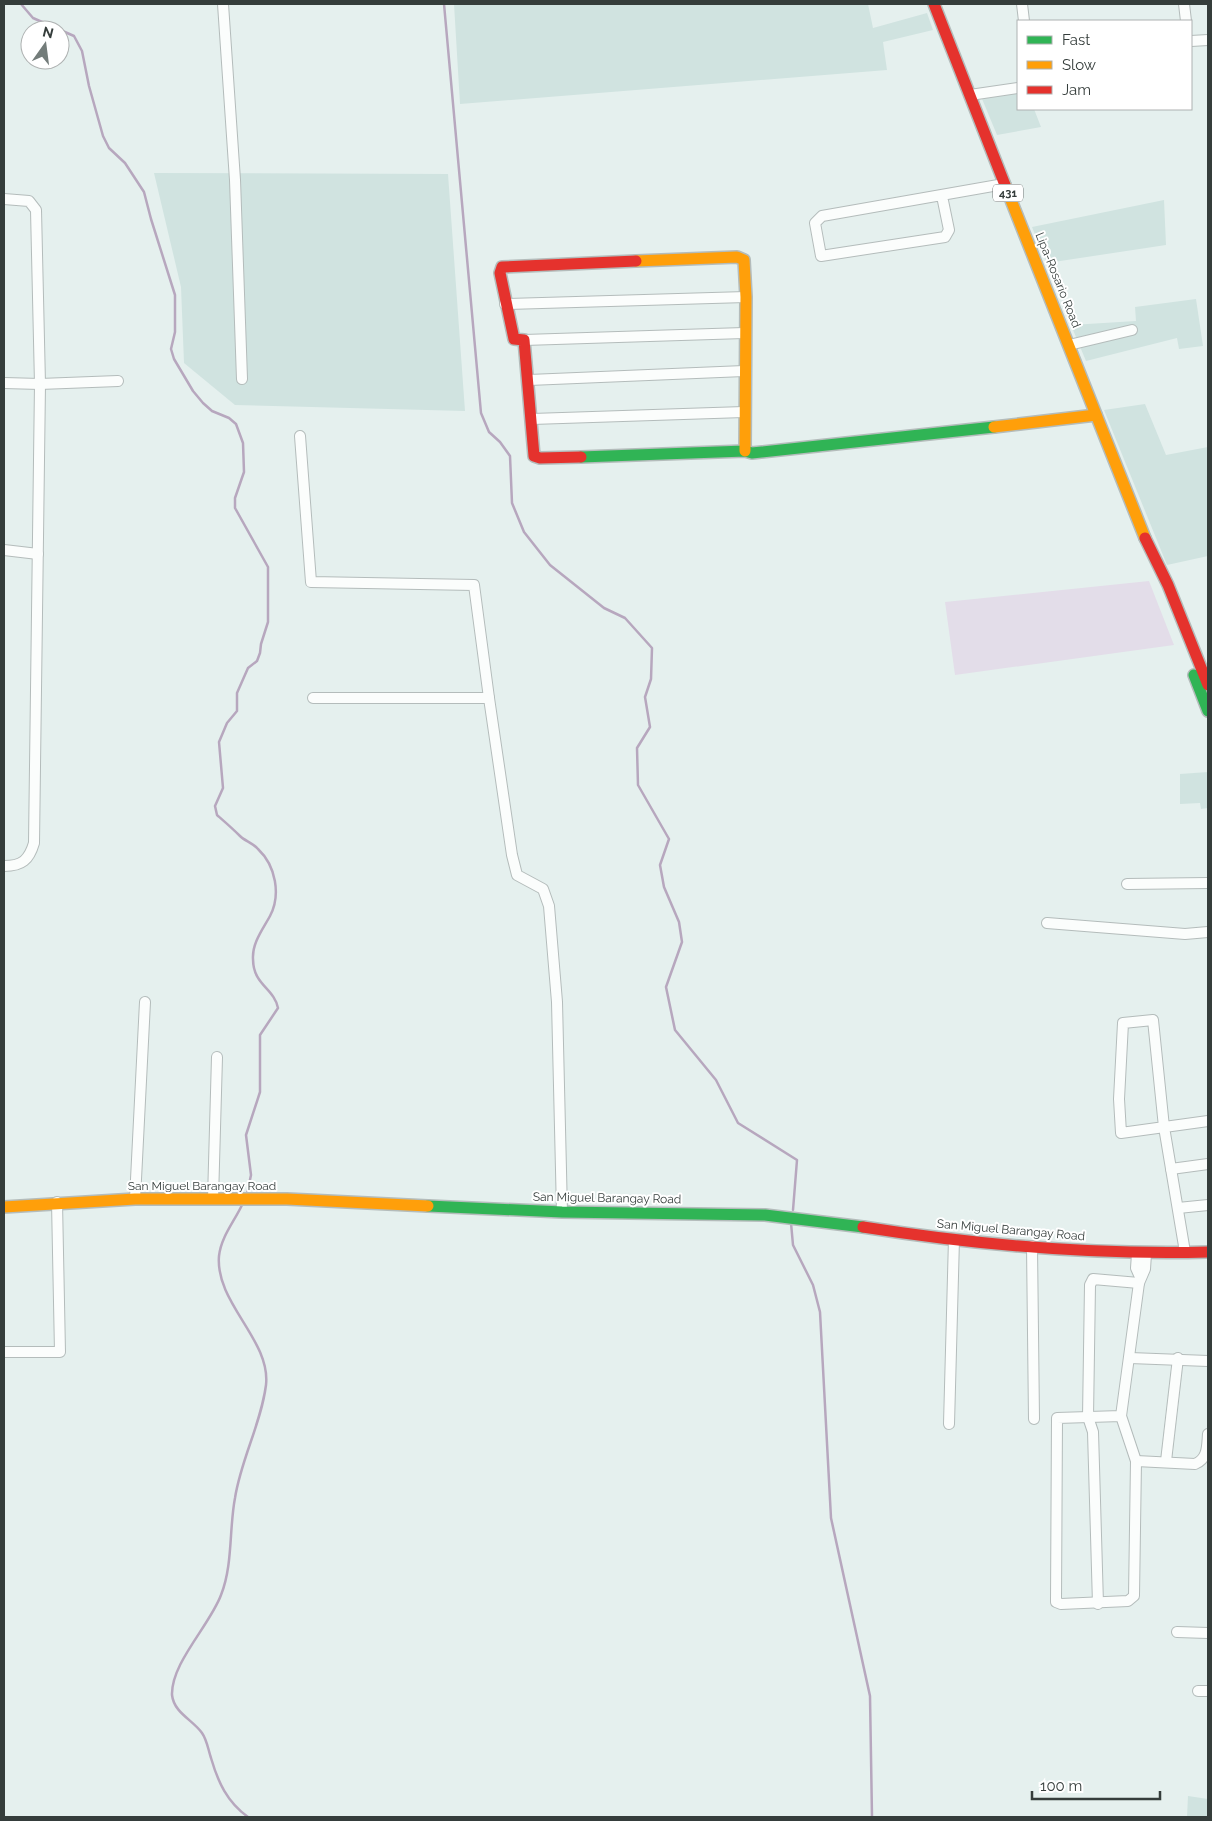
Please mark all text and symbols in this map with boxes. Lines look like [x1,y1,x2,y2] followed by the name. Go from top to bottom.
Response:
[20,20,70,70] north arrow
[1017,20,1192,110] legend
[41,23,55,41] text: N
[1062,31,1090,49] text: Fast
[1062,56,1096,74] text: Slow
[1062,81,1091,99] text: Jam
[993,184,1023,202] road number: 431
[1032,230,1084,330] street label: Lipa-Rosario Road
[128,1179,276,1193] street label: San Miguel Barangay Road
[533,1190,681,1206] street label: San Miguel Barangay Road
[936,1217,1086,1243] street label: San Miguel Barangay Road
[1032,1768,1160,1800] scale bar
[1040,1777,1082,1795] text: 100 m

